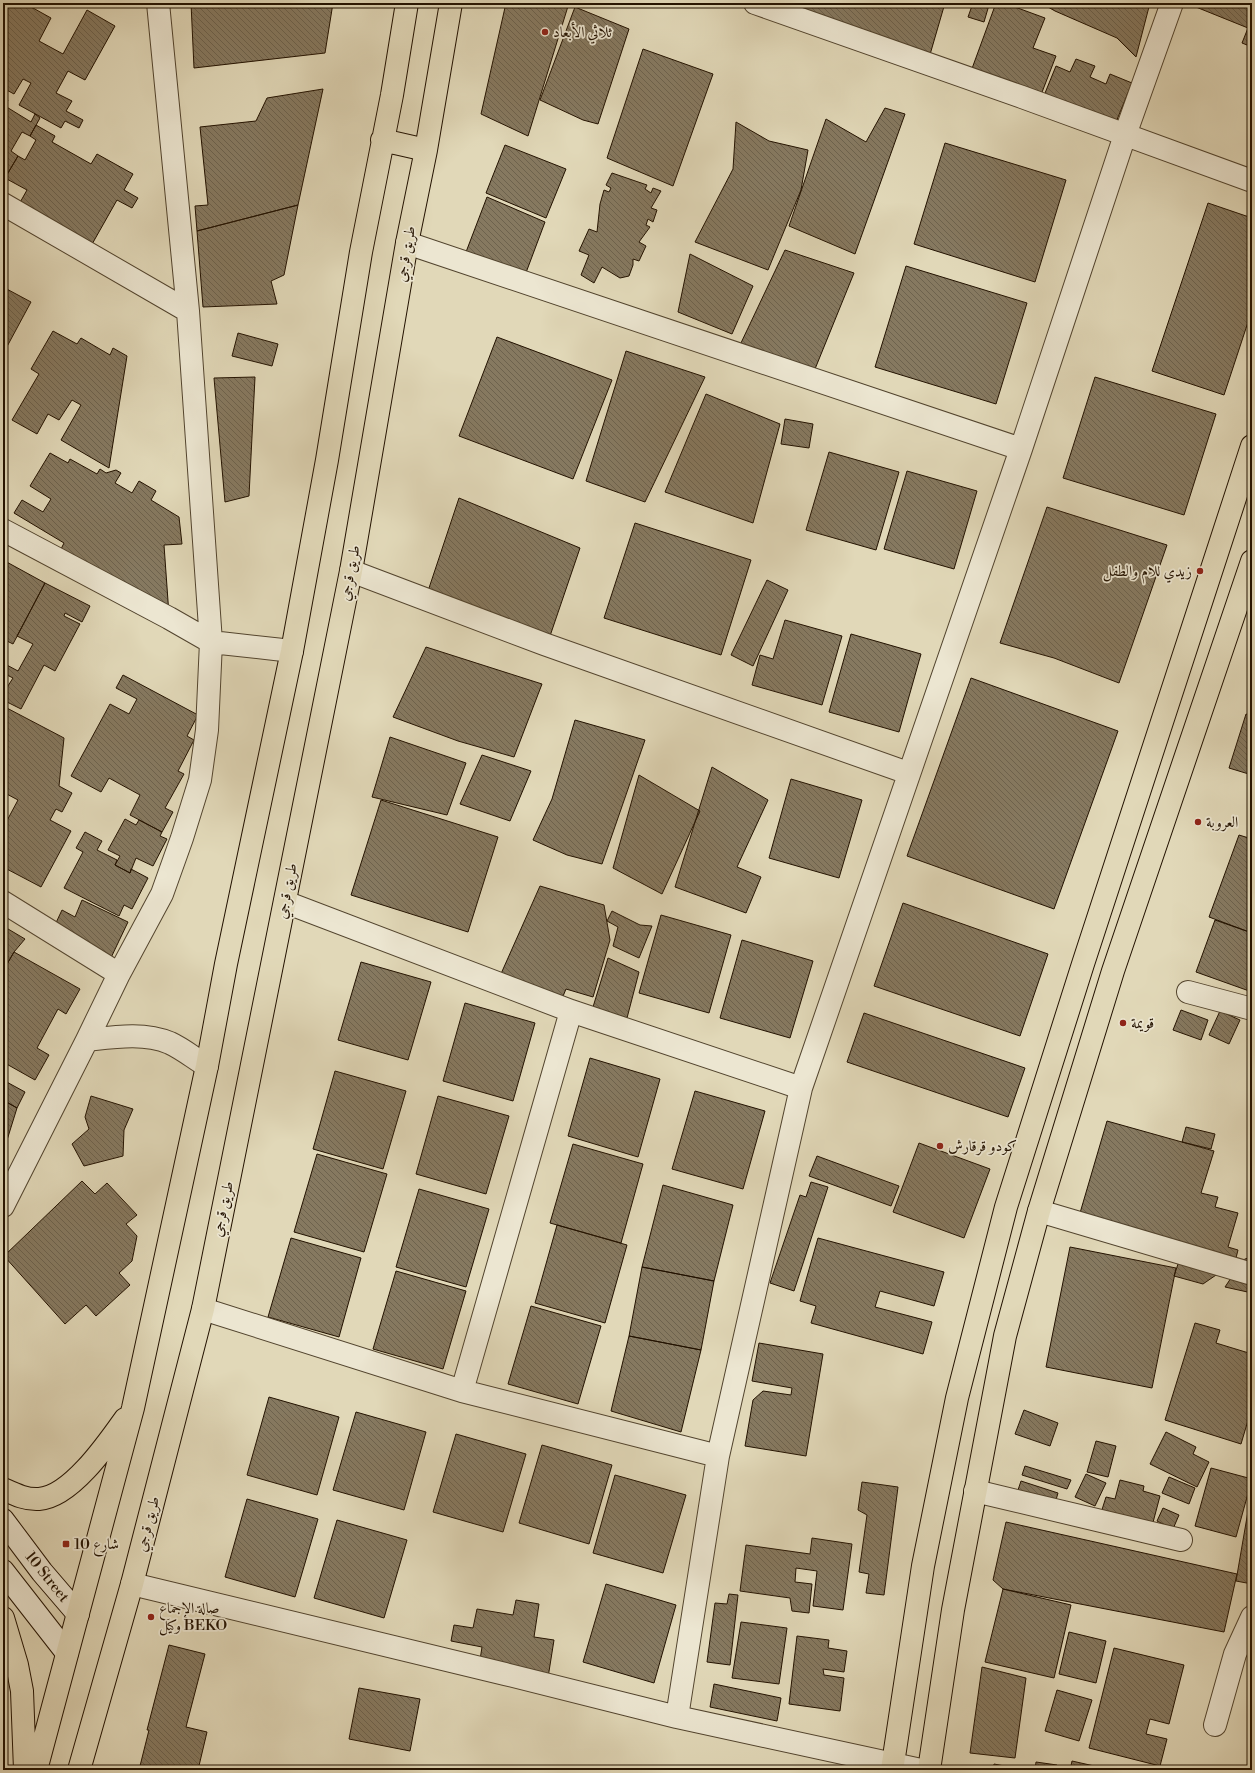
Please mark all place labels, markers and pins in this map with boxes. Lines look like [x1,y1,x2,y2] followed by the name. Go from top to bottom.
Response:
[553,21,612,44] place label: ثلاثي الأبعاد
[540,27,550,37] marker: ثلاثي الأبعاد
[1103,562,1192,584] place label: زيدي للام والطفل
[1195,566,1205,576] marker: زيدي للام والطفل
[1206,813,1238,832] place label: العروبة
[1193,817,1203,827] marker: العروبة
[1131,1014,1154,1033] place label: قويمة
[1118,1018,1128,1028] marker: قويمة
[948,1137,1017,1156] place label: كودو قرقارش
[935,1141,945,1151] marker: كودو قرقارش
[74,1535,119,1557] place label: شارع 10
[61,1539,71,1549] marker: شارع 10
[159,1599,227,1636] place label: صالة الإجماع وكيل BEKO
[146,1612,156,1622] marker: صالة الإجماع وكيل BEKO

